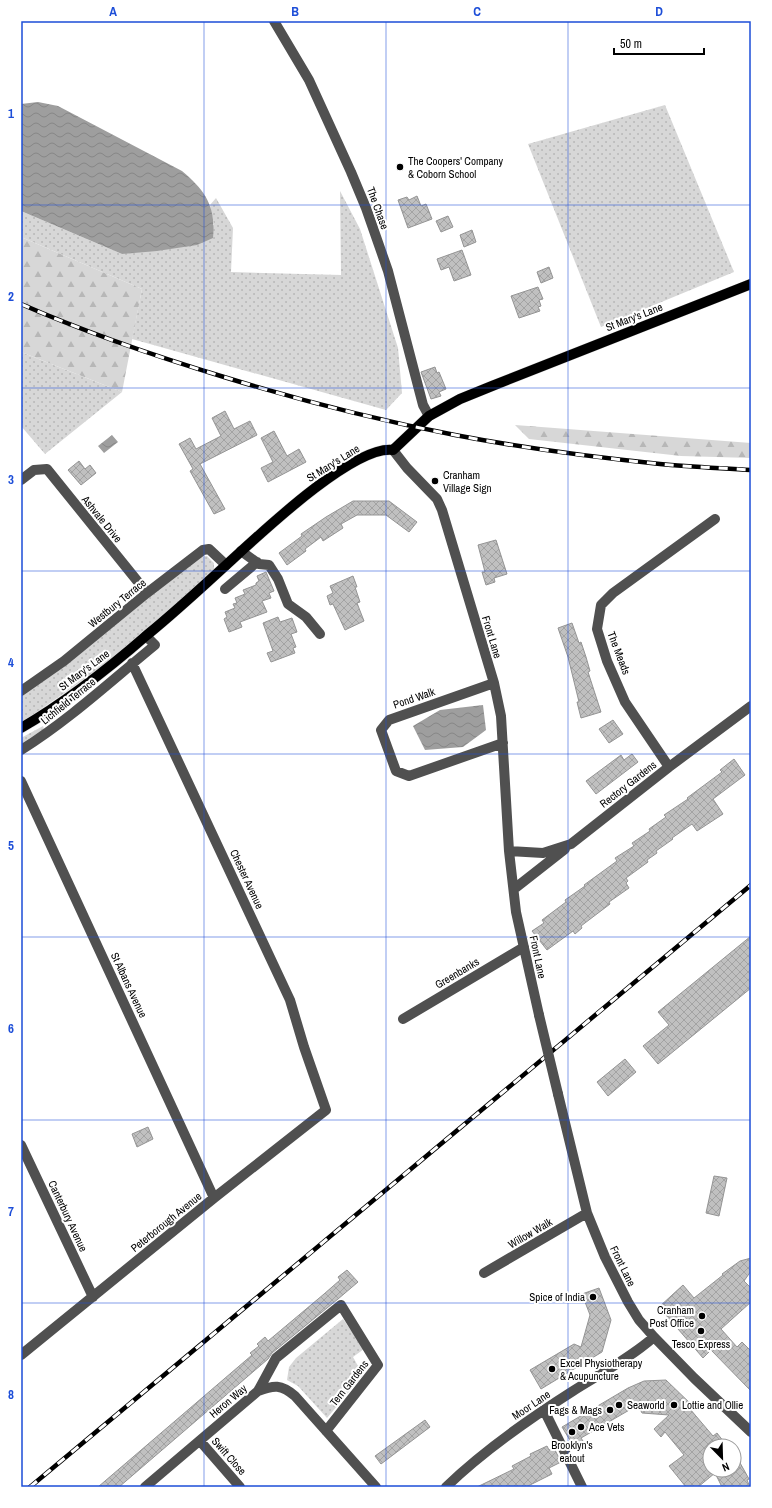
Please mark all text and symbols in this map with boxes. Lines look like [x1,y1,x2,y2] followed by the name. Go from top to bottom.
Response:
[109,3,117,20] text: A
[291,3,299,20] text: B
[473,3,481,20] text: C
[655,3,663,20] text: D
[614,30,704,56] scale bar
[620,36,642,52] text: 50 m
[8,105,14,122] text: 1
[408,154,503,181] place label: The Coopers' Company & Coborn School
[395,162,405,172] marker: The Coopers' Company & Coborn School
[364,185,392,231] street label: The Chase
[8,288,14,305] text: 2
[604,300,664,334] street label: St Mary's Lane
[304,441,362,485] street label: St Mary's Lane
[443,468,492,495] place label: Cranham Village Sign
[8,471,14,488] text: 3
[430,476,440,486] marker: Cranham Village Sign
[78,492,125,545] street label: Ashvale Drive
[85,575,149,631] street label: Westbury Terrace
[479,614,505,660] street label: Front Lane
[604,629,634,677] street label: The Meads
[56,646,112,694] street label: St Mary's Lane
[8,654,14,671] text: 4
[38,675,98,727] street label: Lichfield Terrace
[391,684,437,712] street label: Pond Walk
[597,757,660,811] street label: Rectory Gardens
[8,837,14,854] text: 5
[227,847,267,911] street label: Chester Avenue
[527,934,549,980] street label: Front Lane
[108,950,150,1020] street label: St Albans Avenue
[432,954,482,992] street label: Greenbanks
[8,1020,14,1037] text: 6
[45,1178,91,1254] street label: Canterbury Avenue
[128,1189,204,1255] street label: Peterborough Avenue
[8,1203,14,1220] text: 7
[505,1215,555,1251] street label: Willow Walk
[607,1243,639,1289] street label: Front Lane
[529,1290,585,1304] place label: Spice of India
[588,1292,598,1302] marker: Spice of India
[650,1303,694,1330] place label: Cranham Post Office
[697,1311,707,1321] marker: Cranham Post Office
[696,1326,706,1336] marker: Tesco Express
[672,1337,731,1351] place label: Tesco Express
[560,1356,643,1383] place label: Excel Physiotherapy & Acupuncture
[327,1357,372,1409] street label: Tern Gardens
[547,1364,557,1374] marker: Excel Physiotherapy & Acupuncture
[206,1381,250,1421] street label: Heron Way
[8,1386,14,1403] text: 8
[509,1387,553,1423] street label: Moor Lane
[627,1398,665,1412] place label: Seaworld
[682,1398,743,1412] place label: Lottie and Ollie
[614,1400,624,1410] marker: Seaworld
[669,1400,679,1410] marker: Lottie and Ollie
[549,1403,602,1417] place label: Fags & Mags
[605,1405,615,1415] marker: Fags & Mags
[588,1420,625,1434] place label: Ace Vets
[576,1422,586,1432] marker: Ace Vets
[567,1427,577,1437] marker: Brooklyn's eatout
[209,1434,249,1478] street label: Swift Close
[551,1438,593,1465] place label: Brooklyn's eatout
[702,1438,742,1478] north arrow
[720,1459,732,1475] text: N

